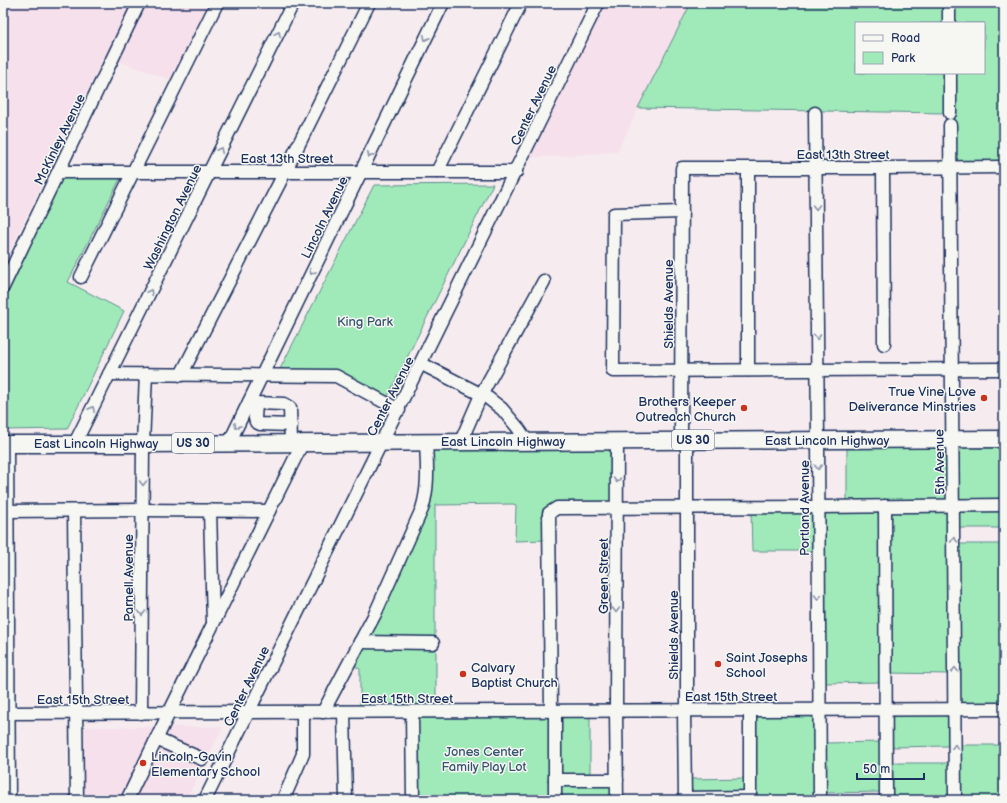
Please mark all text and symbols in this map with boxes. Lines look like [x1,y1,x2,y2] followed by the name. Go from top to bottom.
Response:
[855,22,985,74] legend
[273,31,281,38] one-way arrow
[891,31,920,46] text: Road
[423,34,431,41] one-way arrow
[891,51,915,66] text: Park
[508,62,560,148] street label: Center Avenue
[31,91,89,188] street label: McKinley Avenue
[215,147,223,155] one-way arrow
[796,147,890,163] street label: East 13th Street
[240,151,334,167] street label: East 13th Street
[367,151,374,158] one-way arrow
[140,162,206,273] street label: Washington Avenue
[298,173,352,261] street label: Lincoln Avenue
[812,204,820,210] one-way arrow
[661,259,677,349] street label: Shields Avenue
[310,268,317,275] one-way arrow
[145,289,153,296] one-way arrow
[337,314,394,330] park label: King Park
[813,334,822,340] one-way arrow
[364,354,418,439] street label: Center Avenue
[849,384,977,415] place label: True Vine Love Deliverance Minstries
[979,393,989,403] marker: True Vine Love Deliverance Minstries
[636,394,736,425] place label: Brothers Keeper Outreach Church
[739,403,749,413] marker: Brothers Keeper Outreach Church
[87,405,95,413] one-way arrow
[234,422,242,430] one-way arrow
[931,429,949,495] street label: 5th Avenue
[672,430,714,450] road number: US 30
[172,433,214,453] road number: US 30
[765,433,889,449] street label: East Lincoln Highway
[441,434,565,450] street label: East Lincoln Highway
[34,436,158,452] street label: East Lincoln Highway
[797,460,813,556] street label: Portland Avenue
[814,464,822,470] one-way arrow
[613,477,621,483] one-way arrow
[139,480,147,486] one-way arrow
[121,534,137,622] street label: Parnell Avenue
[949,537,958,543] one-way arrow
[596,538,612,614] street label: Green Street
[666,590,682,680] street label: Shields Avenue
[814,594,823,600] one-way arrow
[612,607,620,613] one-way arrow
[138,610,146,616] one-way arrow
[221,643,273,729] street label: Center Avenue
[726,650,808,681] place label: Saint Josephs School
[713,659,723,669] marker: Saint Josephs School
[471,660,558,691] place label: Calvary Baptist Church
[951,667,959,673] one-way arrow
[458,669,468,679] marker: Calvary Baptist Church
[685,689,777,705] street label: East 15th Street
[361,691,453,707] street label: East 15th Street
[37,692,129,708] street label: East 15th Street
[441,744,527,775] park label: Jones Center Family Play Lot
[951,744,959,750] one-way arrow
[151,749,260,780] place label: Lincoln-Gavin Elementary School
[857,755,924,781] scale bar
[138,758,148,768] marker: Lincoln-Gavin Elementary School
[863,762,890,777] text: 50 m

